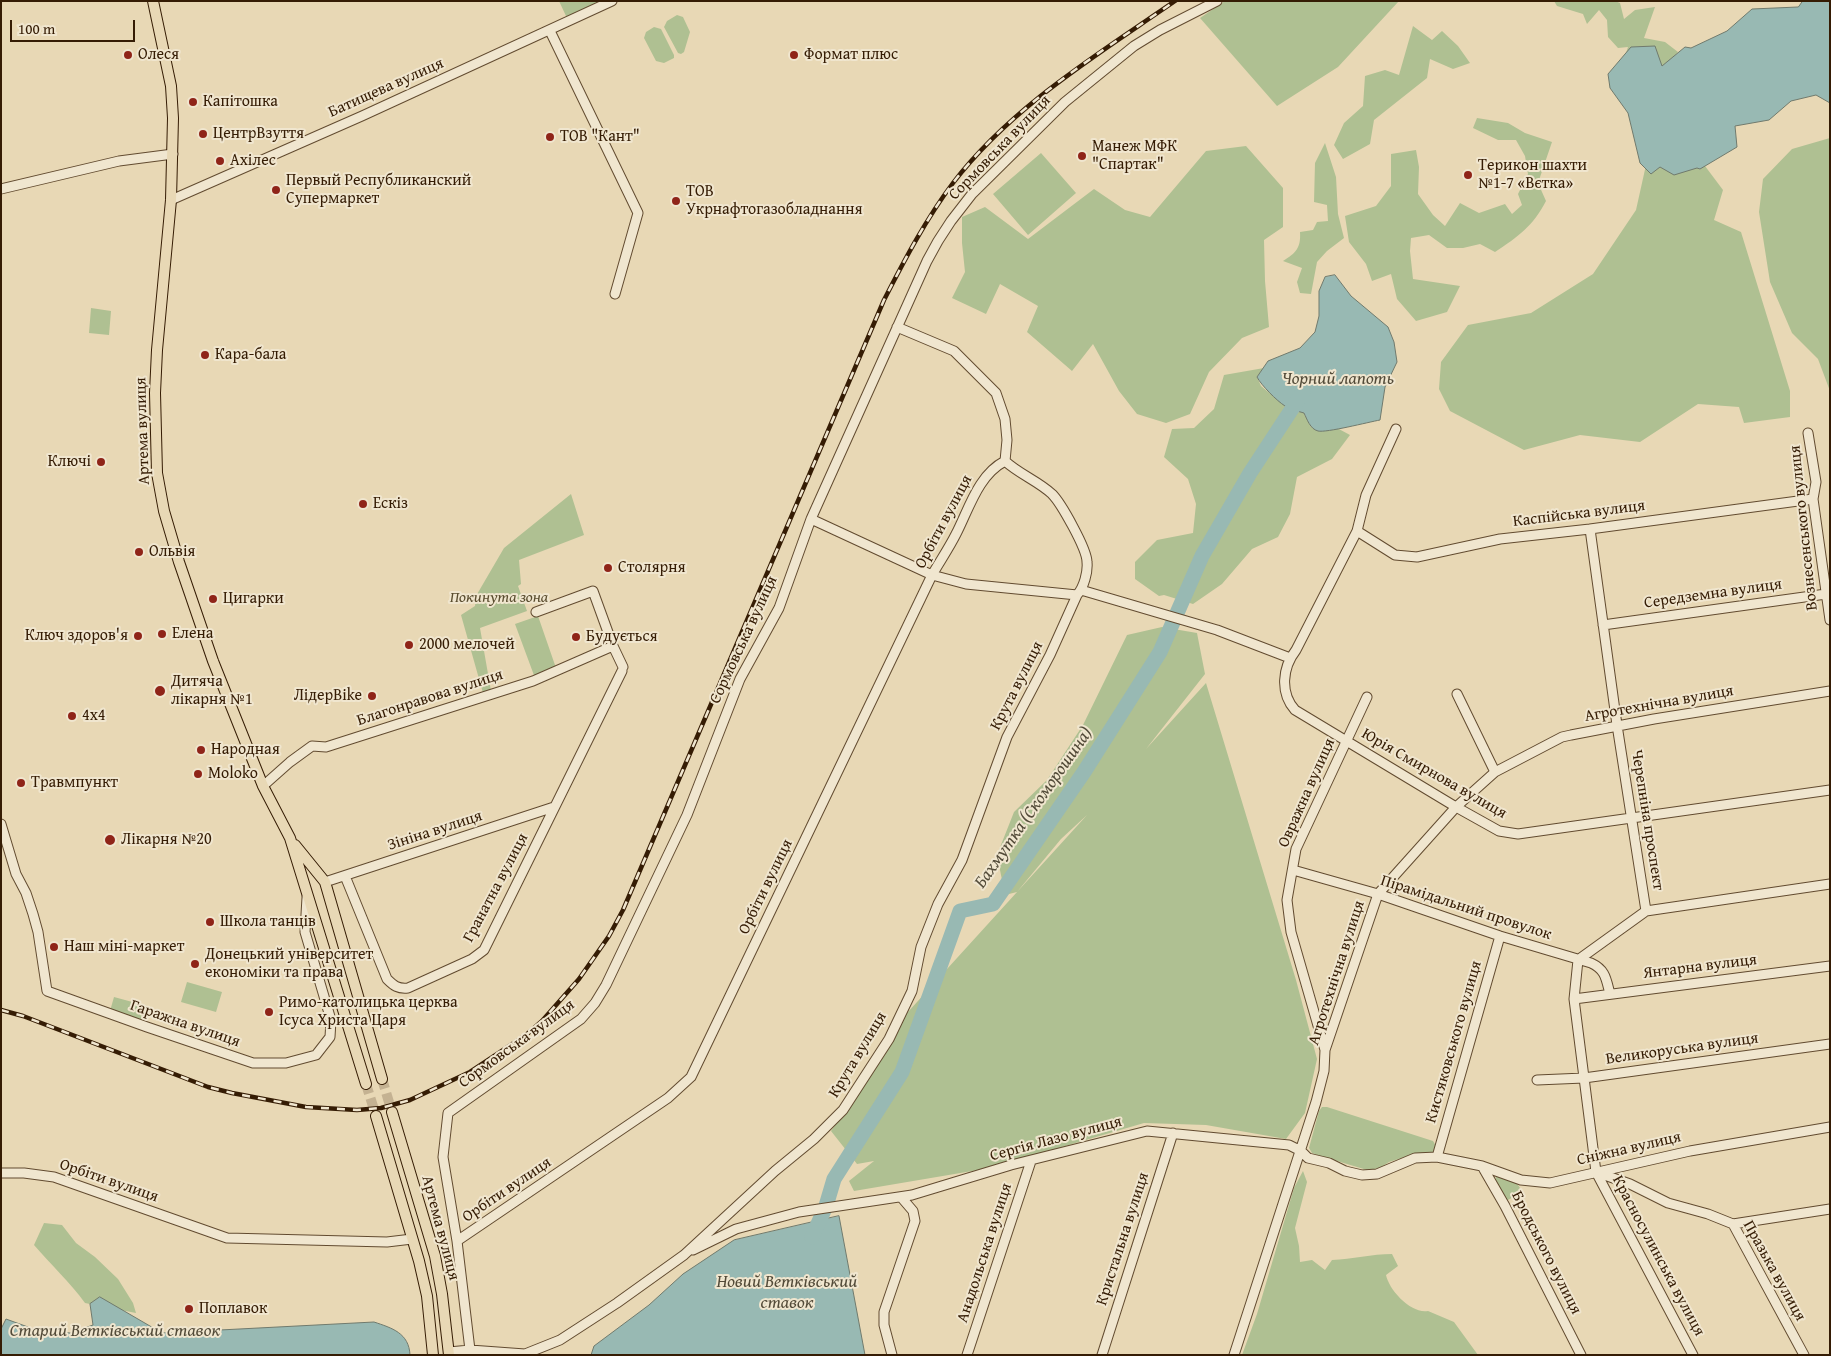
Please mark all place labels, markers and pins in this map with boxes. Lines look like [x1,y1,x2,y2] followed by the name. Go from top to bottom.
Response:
[138,45,179,65] place label: Олеся
[804,45,898,65] place label: Формат плюс
[122,49,134,61] marker: Олеся
[788,49,800,61] marker: Формат плюс
[203,92,278,112] place label: Капітошка
[187,96,199,108] marker: Капітошка
[213,124,304,144] place label: ЦентрВзуття
[560,127,640,147] place label: ТОВ "Кант"
[197,128,209,140] marker: ЦентрВзуття
[544,131,556,143] marker: ТОВ "Кант"
[1092,137,1177,175] place label: Манеж МФК "Спартак"
[1076,150,1088,162] marker: Манеж МФК "Спартак"
[230,151,276,171] place label: Ахілес
[214,155,226,167] marker: Ахілес
[1478,156,1587,194] place label: Терикон шахти №1-7 «Вєтка»
[1462,169,1474,181] marker: Терикон шахти №1-7 «Вєтка»
[286,171,471,209] place label: Первый Республиканский Супермаркет
[686,182,863,220] place label: ТОВ Укрнафтогазобладнання
[270,184,282,196] marker: Первый Республиканский Супермаркет
[670,195,682,207] marker: ТОВ Укрнафтогазобладнання
[215,345,286,365] place label: Кара-бала
[199,349,211,361] marker: Кара-бала
[48,452,91,472] place label: Ключі
[95,456,107,468] marker: Ключі
[373,494,408,514] place label: Ескіз
[357,498,369,510] marker: Ескіз
[149,542,195,562] place label: Ольвія
[133,546,145,558] marker: Ольвія
[618,558,686,578] place label: Столярня
[602,562,614,574] marker: Столярня
[223,589,284,609] place label: Цигарки
[207,593,219,605] marker: Цигарки
[172,624,213,644] place label: Елена
[25,626,128,646] place label: Ключ здоров'я
[586,627,658,647] place label: Будується
[156,628,168,640] marker: Елена
[132,630,144,642] marker: Ключ здоров'я
[570,631,582,643] marker: Будується
[419,635,515,655] place label: 2000 мелочей
[403,639,415,651] marker: 2000 мелочей
[171,672,253,710] place label: Дитяча лікарня №1
[153,684,167,698] marker: Дитяча лікарня №1
[294,686,362,706] place label: ЛідерBike
[366,690,378,702] marker: ЛідерBike
[82,706,106,726] place label: 4x4
[66,710,78,722] marker: 4x4
[211,740,280,760] place label: Народная
[195,744,207,756] marker: Народная
[208,764,258,784] place label: Moloko
[192,768,204,780] marker: Moloko
[31,773,118,793] place label: Травмпункт
[15,777,27,789] marker: Травмпункт
[121,830,212,850] place label: Лікарня №20
[103,833,117,847] marker: Лікарня №20
[220,912,316,932] place label: Школа танців
[204,916,216,928] marker: Школа танців
[64,937,184,957] place label: Наш міні-маркет
[48,941,60,953] marker: Наш міні-маркет
[205,945,373,983] place label: Донецький університет економіки та права
[189,958,201,970] marker: Донецький університет економіки та права
[279,993,458,1031] place label: Римо-католицька церква Ісуса Христа Царя
[263,1006,275,1018] marker: Римо-католицька церква Ісуса Христа Царя
[199,1299,267,1319] place label: Поплавок
[183,1303,195,1315] marker: Поплавок

